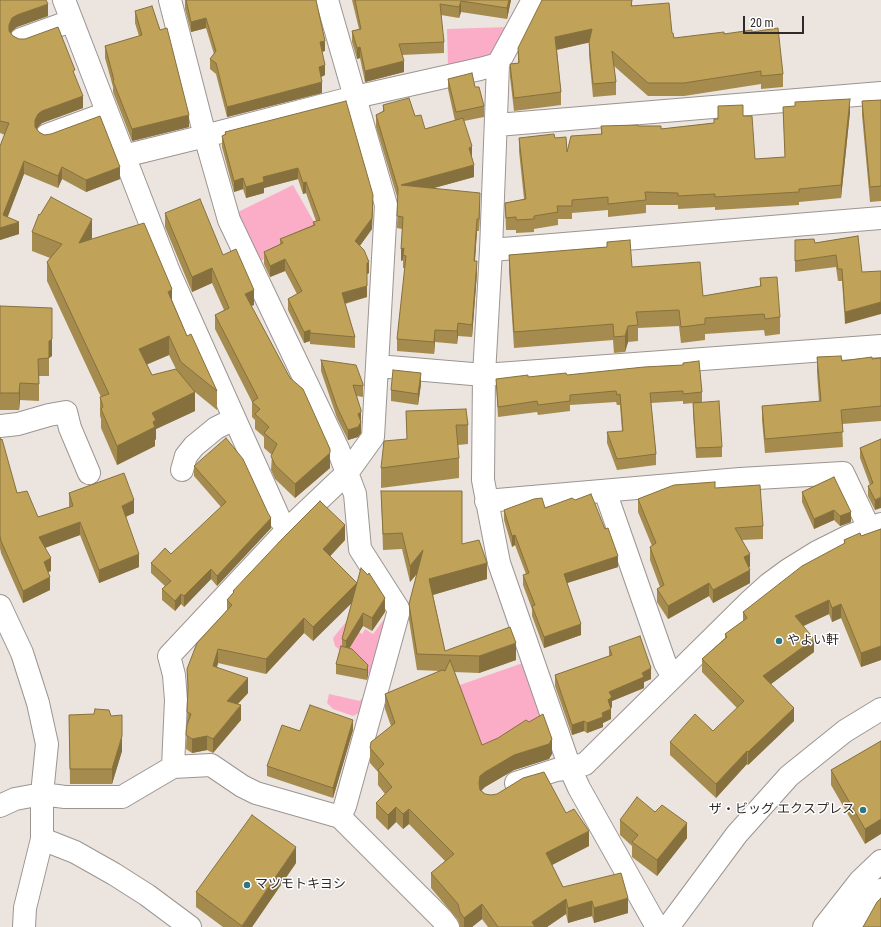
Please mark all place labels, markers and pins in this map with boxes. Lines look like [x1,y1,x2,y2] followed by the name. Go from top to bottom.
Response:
[787,633,839,649] place label: やよい軒
[774,636,784,646] marker: やよい軒
[709,802,855,818] place label: ザ・ビッグ エクスプレス
[858,805,868,815] marker: ザ・ビッグ エクスプレス
[255,877,346,893] place label: マツモトキヨシ
[242,880,252,890] marker: マツモトキヨシ

